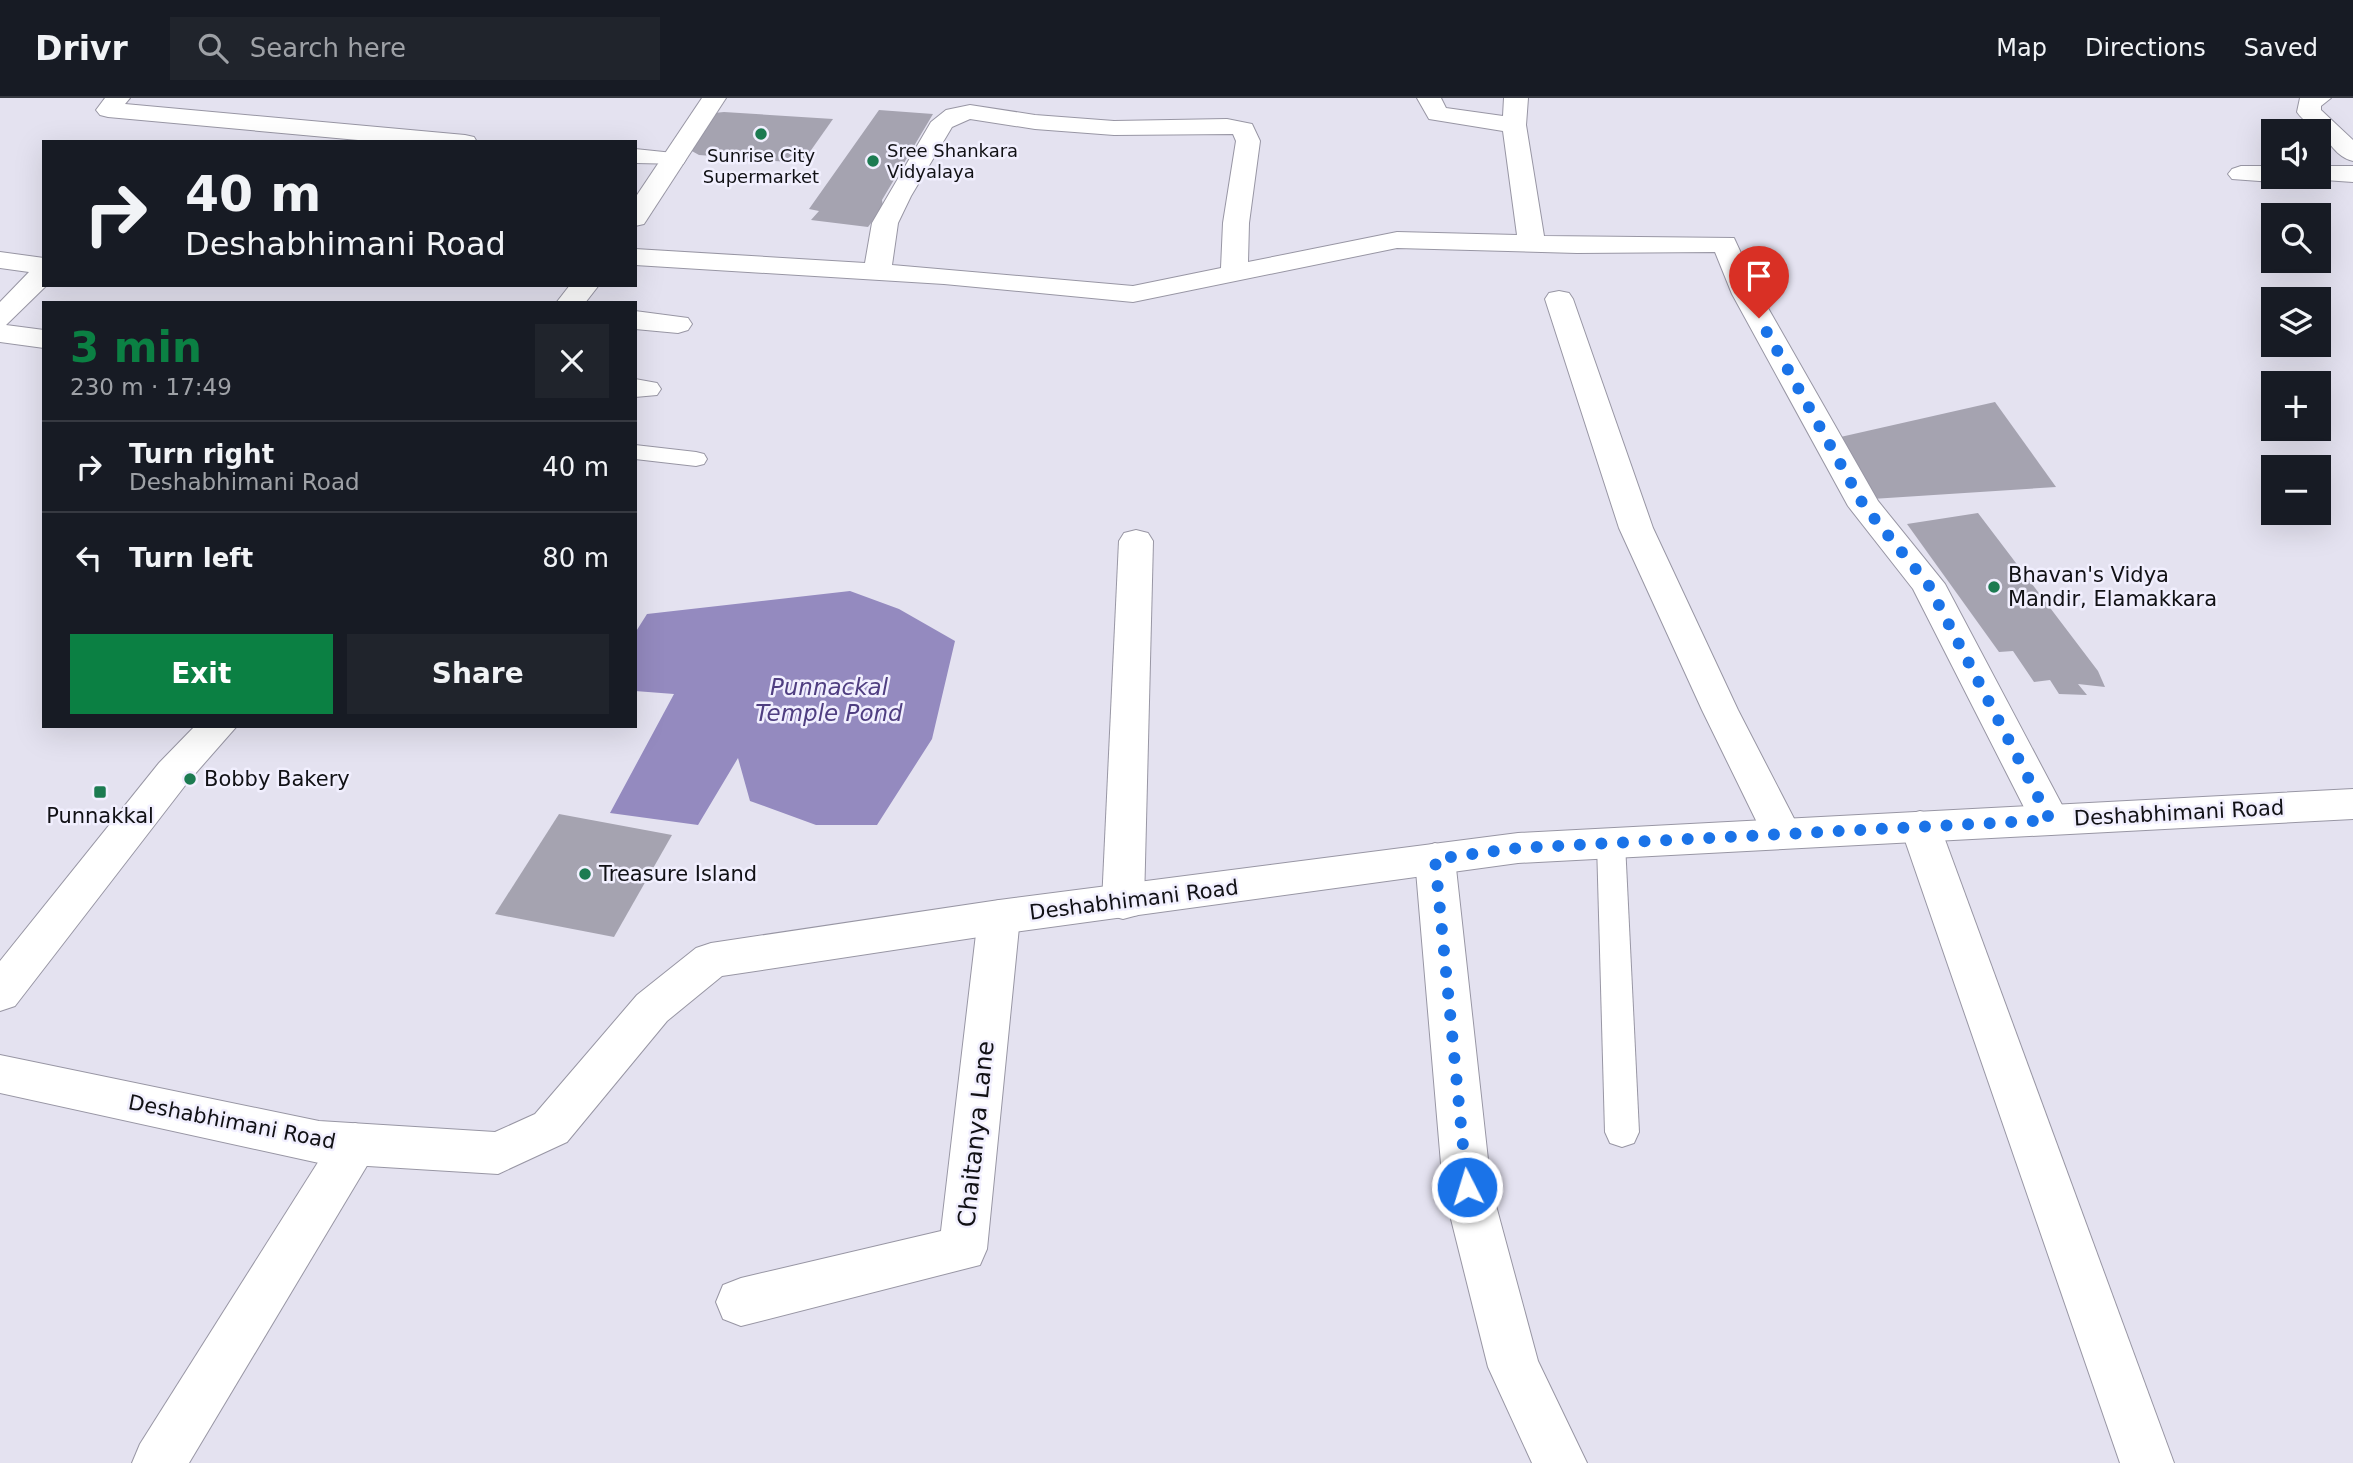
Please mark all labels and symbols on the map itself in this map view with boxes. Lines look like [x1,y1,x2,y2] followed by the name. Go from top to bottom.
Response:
[753,126,769,142] marker: Sunrise City Supermarket
[887,140,1018,182] place label: Sree Shankara Vidyalaya
[703,145,819,187] place label: Sunrise City Supermarket
[865,153,881,169] marker: Sree Shankara Vidyalaya
[1729,246,1789,318] pin
[2008,563,2217,611] place label: Bhavan's Vidya Mandir, Elamakkara
[1986,579,2002,595] marker: Bhavan's Vidya Mandir, Elamakkara
[755,674,903,726] water label: Punnackal Temple Pond
[204,767,350,791] place label: Bobby Bakery
[182,771,198,787] marker: Bobby Bakery
[92,784,108,800] marker: Punnakkal
[2073,796,2285,830] street label: Deshabhimani Road
[46,804,154,828] place label: Punnakkal
[598,862,757,886] place label: Treasure Island
[577,866,593,882] marker: Treasure Island
[1028,875,1240,925] street label: Deshabhimani Road
[952,1039,1000,1229] street label: Chaitanya Lane
[126,1090,338,1154] street label: Deshabhimani Road
[1430,1150,1504,1224] position arrow

